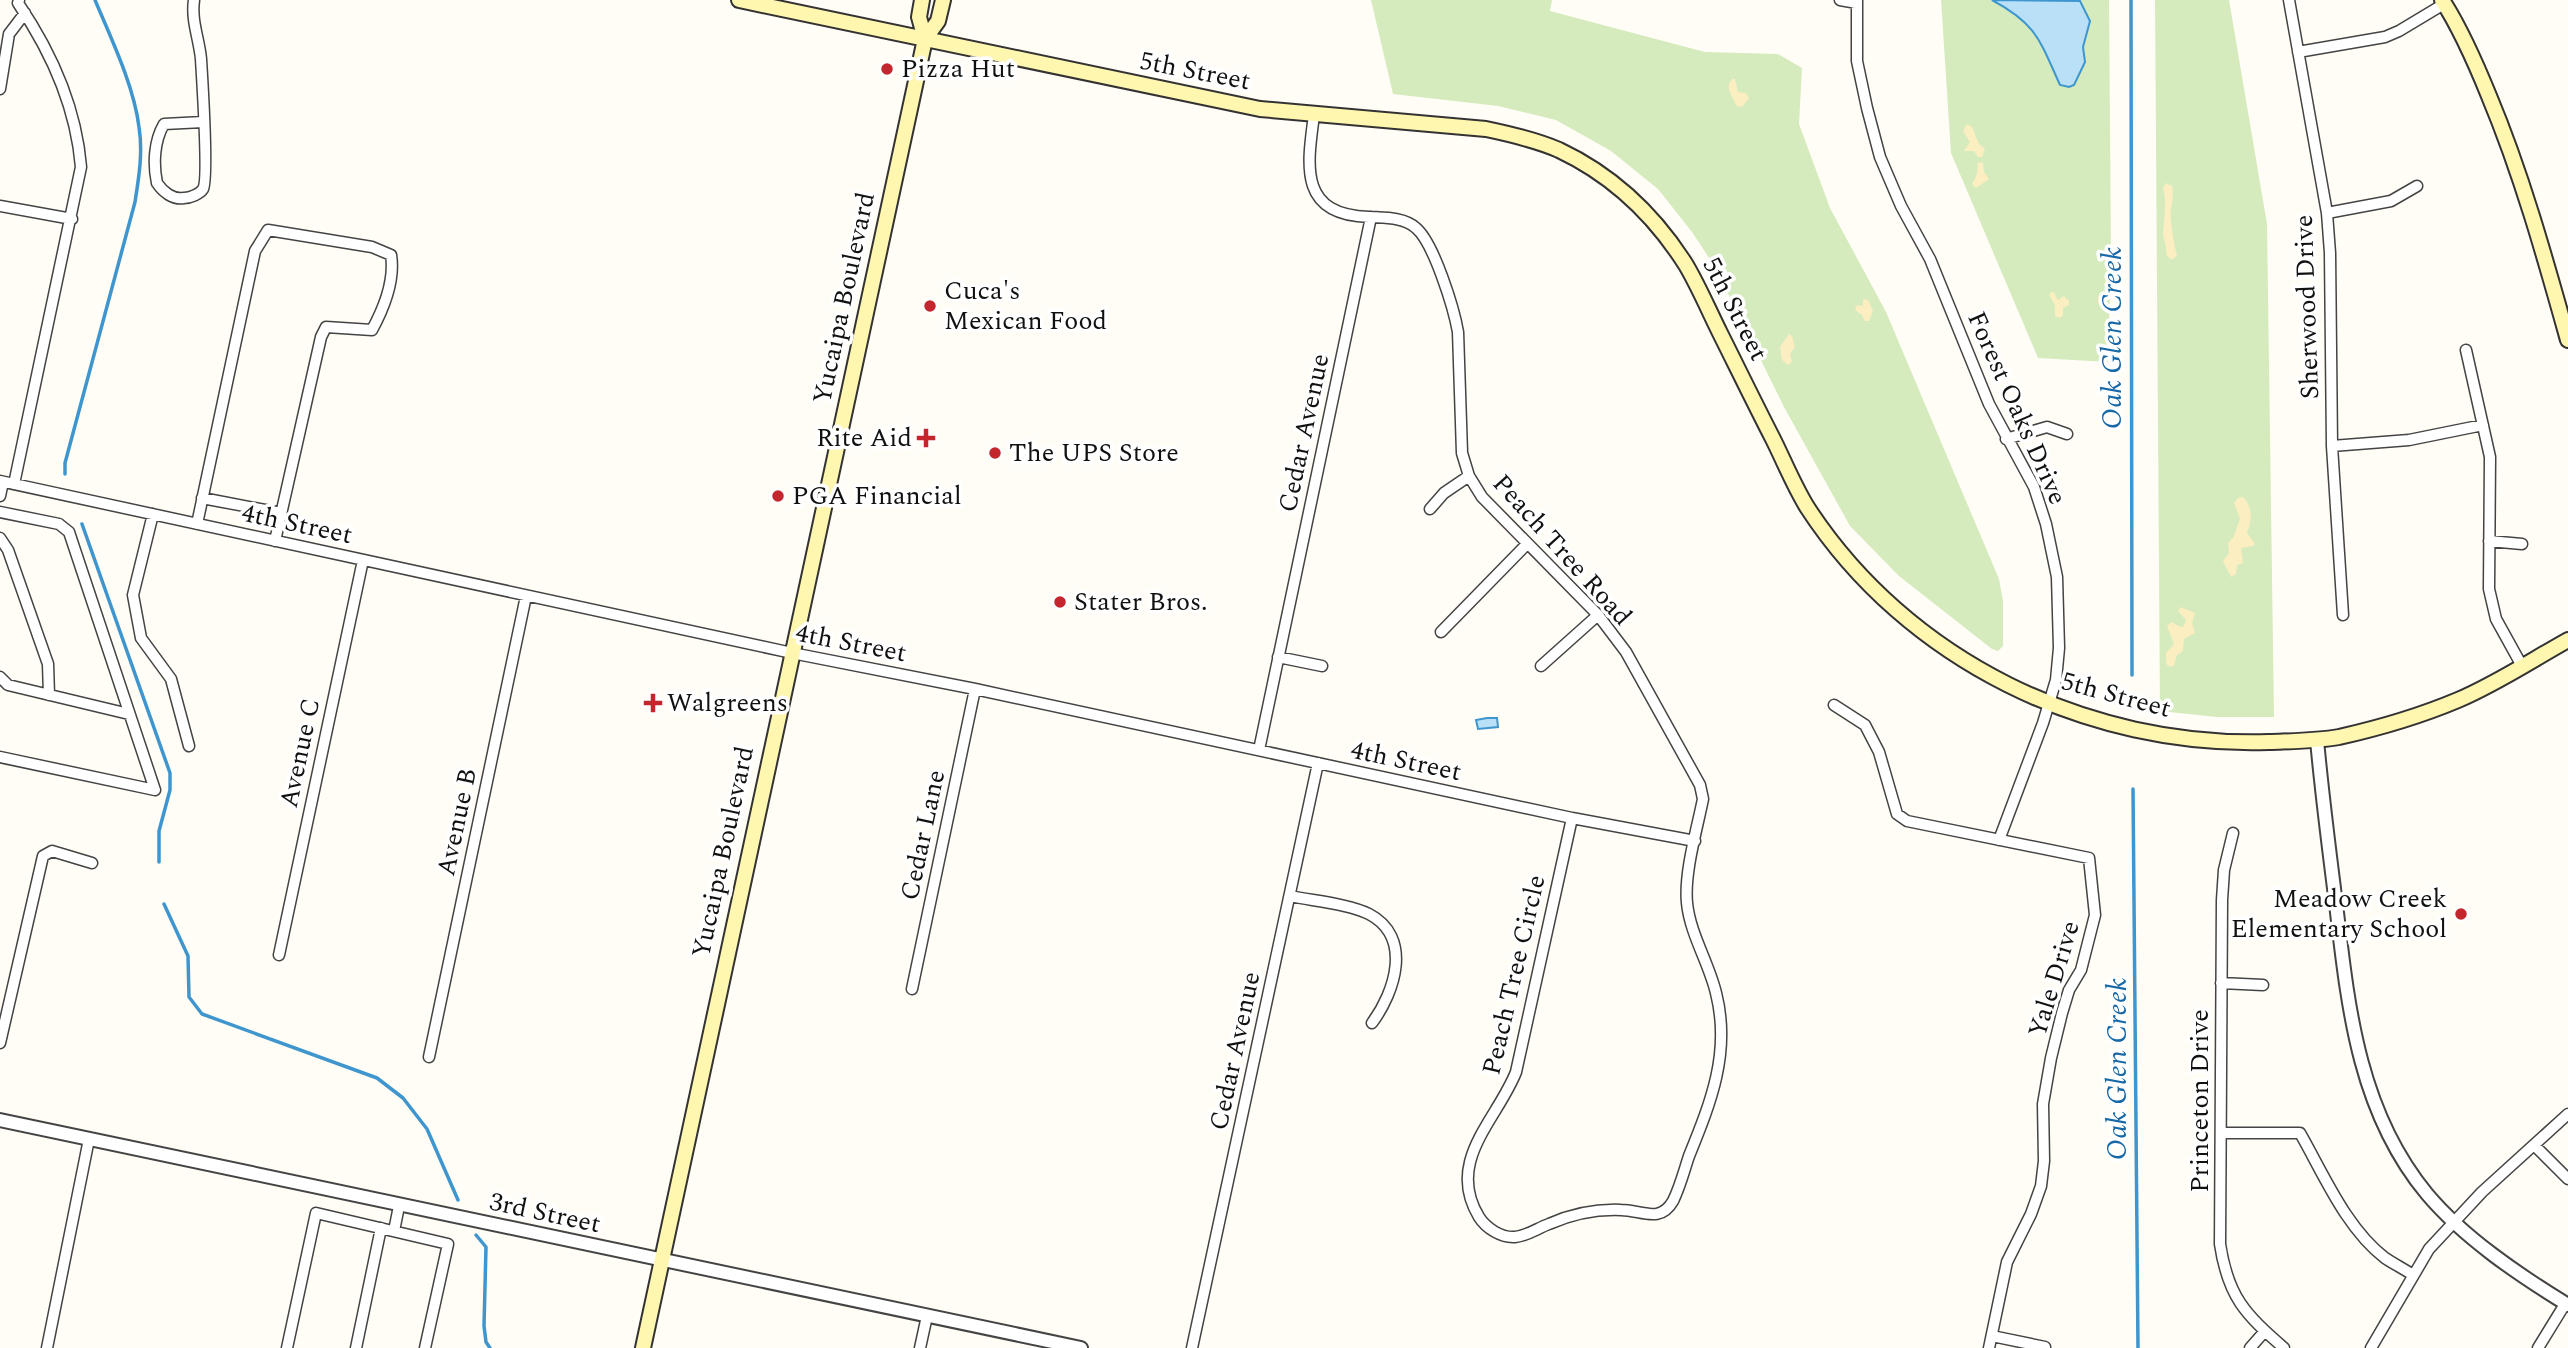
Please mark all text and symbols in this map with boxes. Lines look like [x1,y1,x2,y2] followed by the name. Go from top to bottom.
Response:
[1136,41,1254,101] street label: 5th Street
[901,49,1015,89] place label: Pizza Hut
[879,61,895,77] marker: Pizza Hut
[802,188,886,408] street label: Yucaipa Boulevard
[2284,214,2330,400] street label: Sherwood Drive
[2091,247,2134,429] water label: Oak Glen Creek
[1692,250,1778,368] street label: 5th Street
[944,271,1107,341] place label: Cuca's Mexican Food
[922,298,938,314] marker: Cuca's Mexican Food
[1956,305,2078,511] street label: Forest Oaks Drive
[1268,350,1340,516] street label: Cedar Avenue
[816,418,912,458] place label: Rite Aid
[918,430,934,446] marker: Rite Aid
[1009,433,1179,473] place label: The UPS Store
[987,445,1003,461] marker: The UPS Store
[1483,465,1641,635] street label: Peach Tree Road
[792,476,962,516] place label: PGA Financial
[770,488,786,504] marker: PGA Financial
[238,493,356,555] street label: 4th Street
[1074,582,1208,622] place label: Stater Bros.
[1052,594,1068,610] marker: Stater Bros.
[792,613,910,673] street label: 4th Street
[2057,661,2175,729] street label: 5th Street
[667,683,788,723] place label: Walgreens
[269,694,331,812] street label: Avenue C
[645,695,661,711] marker: Walgreens
[1347,730,1465,792] street label: 4th Street
[681,742,765,962] street label: Yucaipa Boulevard
[426,764,488,880] street label: Avenue B
[890,766,956,904] street label: Cedar Lane
[1472,871,1556,1079] street label: Peach Tree Circle
[2231,879,2447,949] place label: Meadow Creek Elementary School
[2453,906,2469,922] marker: Meadow Creek Elementary School
[2017,916,2091,1042] street label: Yale Drive
[1199,968,1271,1134] street label: Cedar Avenue
[2096,978,2139,1160] water label: Oak Glen Creek
[2180,1009,2220,1193] street label: Princeton Drive
[486,1182,604,1244] street label: 3rd Street

